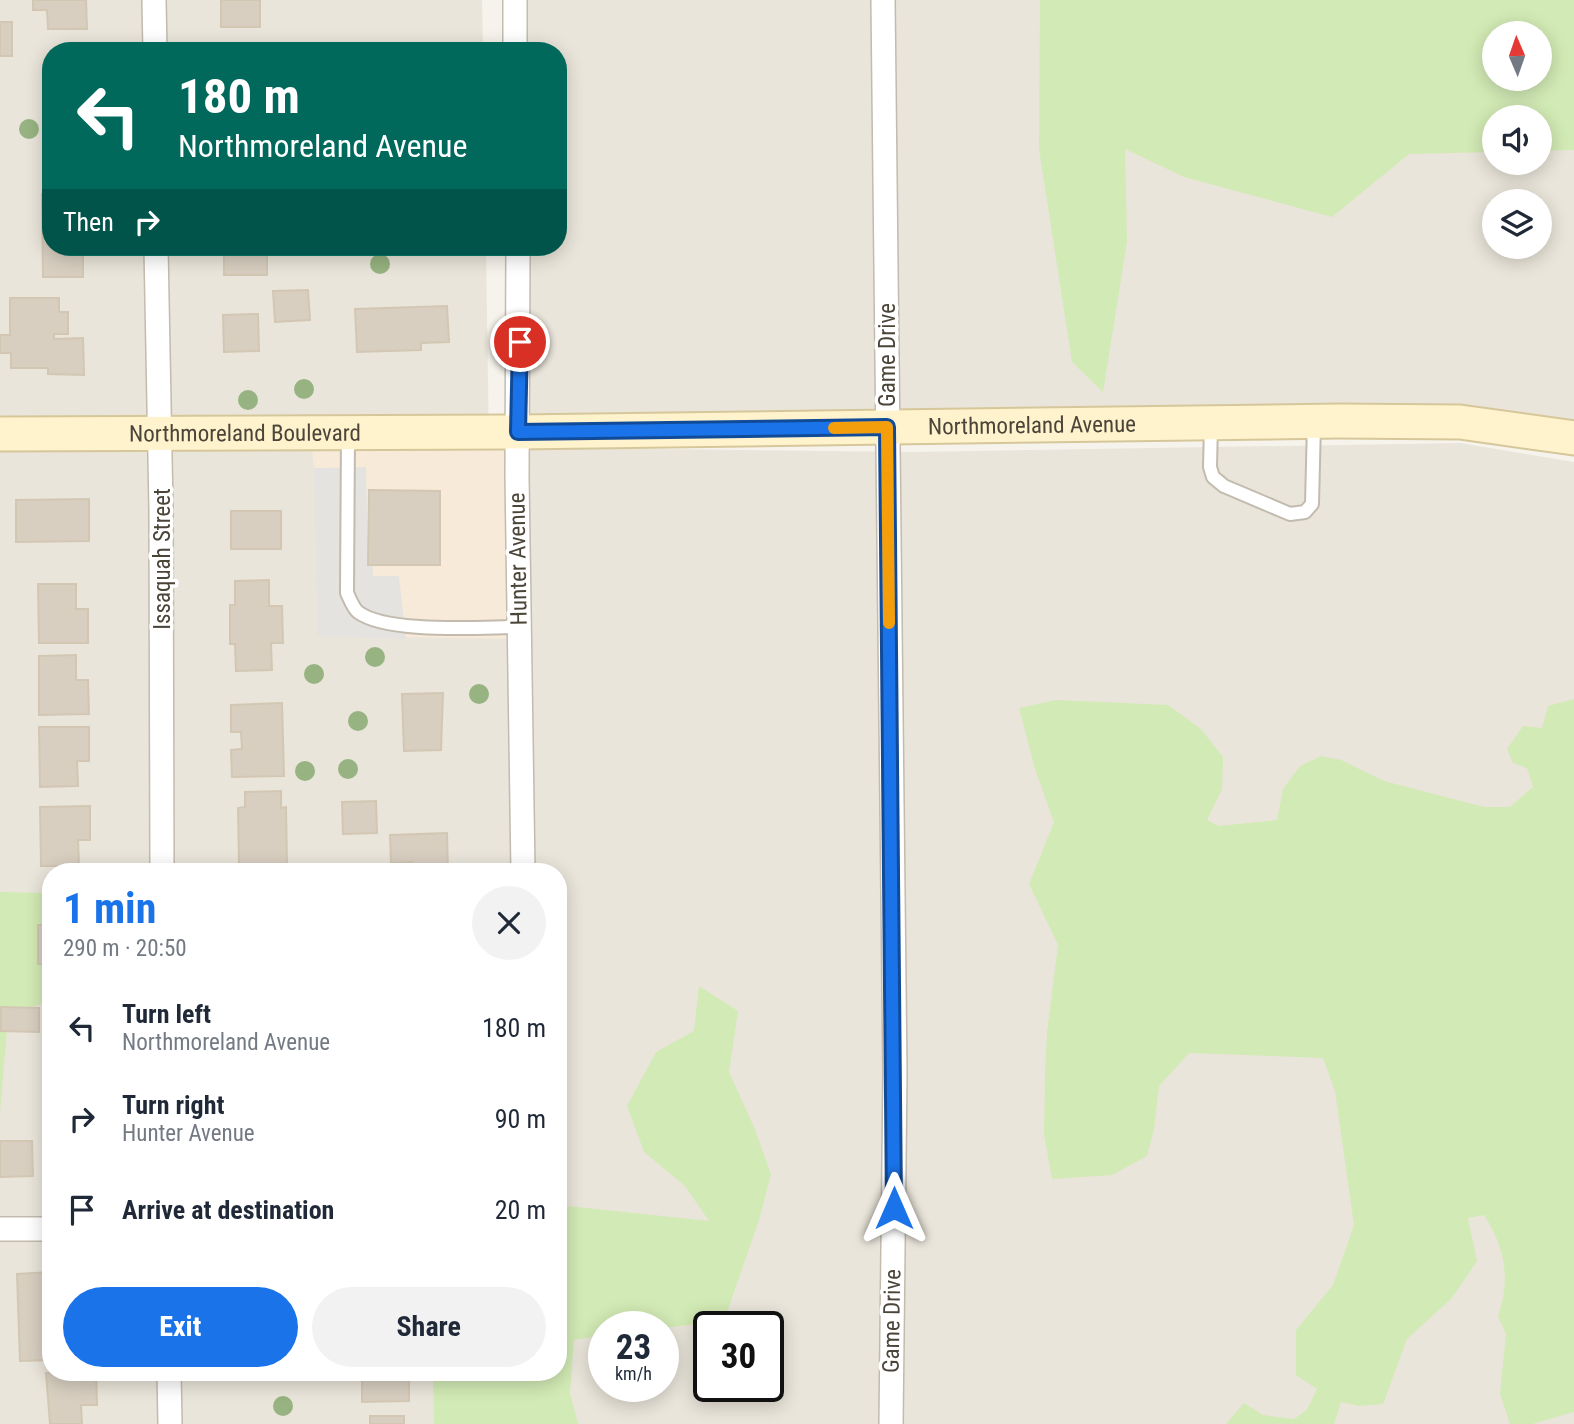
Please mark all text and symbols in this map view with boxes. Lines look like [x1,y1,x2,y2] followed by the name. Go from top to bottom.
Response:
[1482,21,1552,91] north arrow
[1482,21,1552,259] map controls
[178,68,300,125] text: 180 m
[63,70,154,161] icon: left
[1482,105,1552,175] button: sound
[178,127,467,165] text: Northmoreland Avenue
[1482,189,1552,259] button: layers
[128,203,166,241] icon: right
[63,207,114,237] text: Then
[874,303,901,407] street label: Game Drive
[490,312,550,372] pin
[501,323,539,361] icon: arrive
[928,410,1136,440] street label: Northmoreland Avenue
[129,419,361,447] street label: Northmoreland Boulevard
[149,488,176,630] street label: Issaquah Street
[503,492,533,626] street label: Hunter Avenue
[63,884,156,933] text: 1 min
[472,886,546,960] button: close
[63,935,187,962] text: 290 m · 20:50
[122,999,211,1029] text: Turn left
[63,1009,101,1047] icon: left
[482,1013,546,1043] text: 180 m
[122,1029,330,1056] text: Northmoreland Avenue
[122,1090,224,1120] text: Turn right
[63,1100,101,1138] icon: right
[495,1104,546,1134] text: 90 m
[122,1120,255,1147] text: Hunter Avenue
[857,1171,931,1245] position arrow
[63,1191,101,1229] icon: arrive
[122,1195,334,1225] text: Arrive at destination
[495,1195,546,1225] text: 20 m
[878,1269,906,1373] street label: Game Drive
[63,1287,298,1367] button: Exit
[312,1287,546,1367] button: Share
[693,1311,784,1402] speed limit sign: 30
[616,1327,651,1368] text: 23
[615,1363,652,1384] text: km/h

